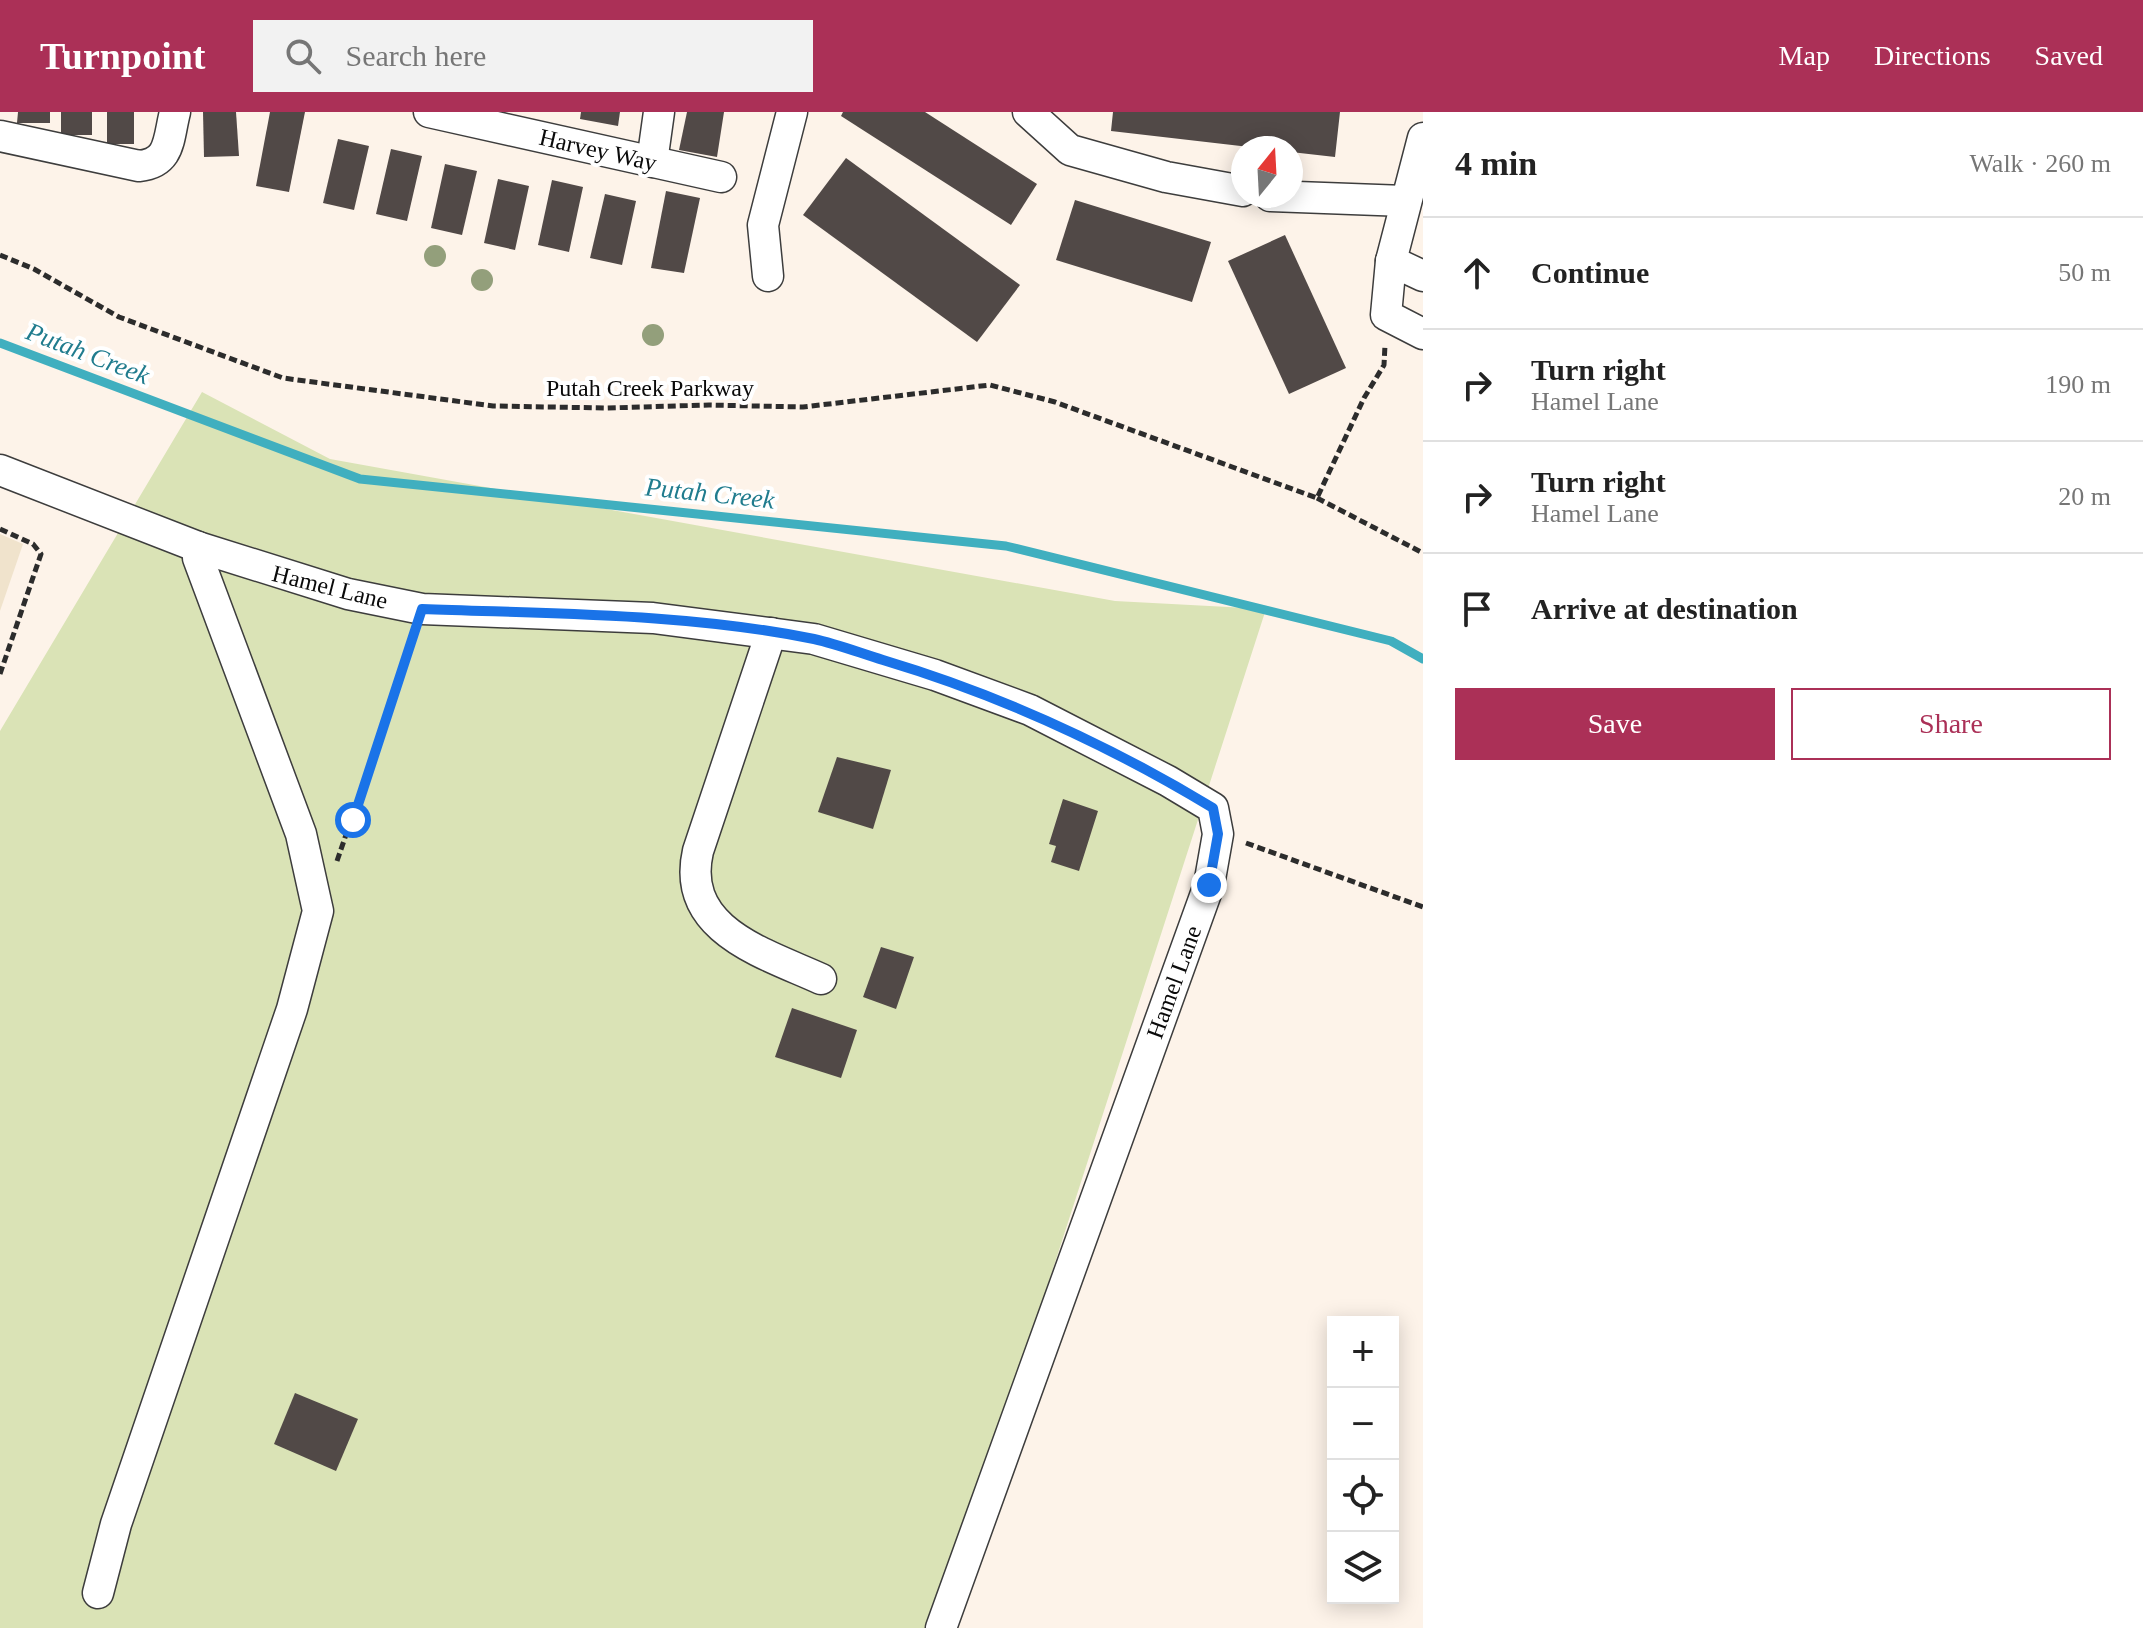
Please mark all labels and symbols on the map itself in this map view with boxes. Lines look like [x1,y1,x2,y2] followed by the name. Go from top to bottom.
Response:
[537,124,659,176] street label: Harvey Way
[1231,136,1303,208] north arrow
[21,316,154,390] water label: Putah Creek
[546,375,754,401] street label: Putah Creek Parkway
[643,472,776,515] water label: Putah Creek
[270,560,390,614] street label: Hamel Lane
[335,802,371,838] route start
[1191,867,1227,903] route end
[1142,922,1206,1042] street label: Hamel Lane

